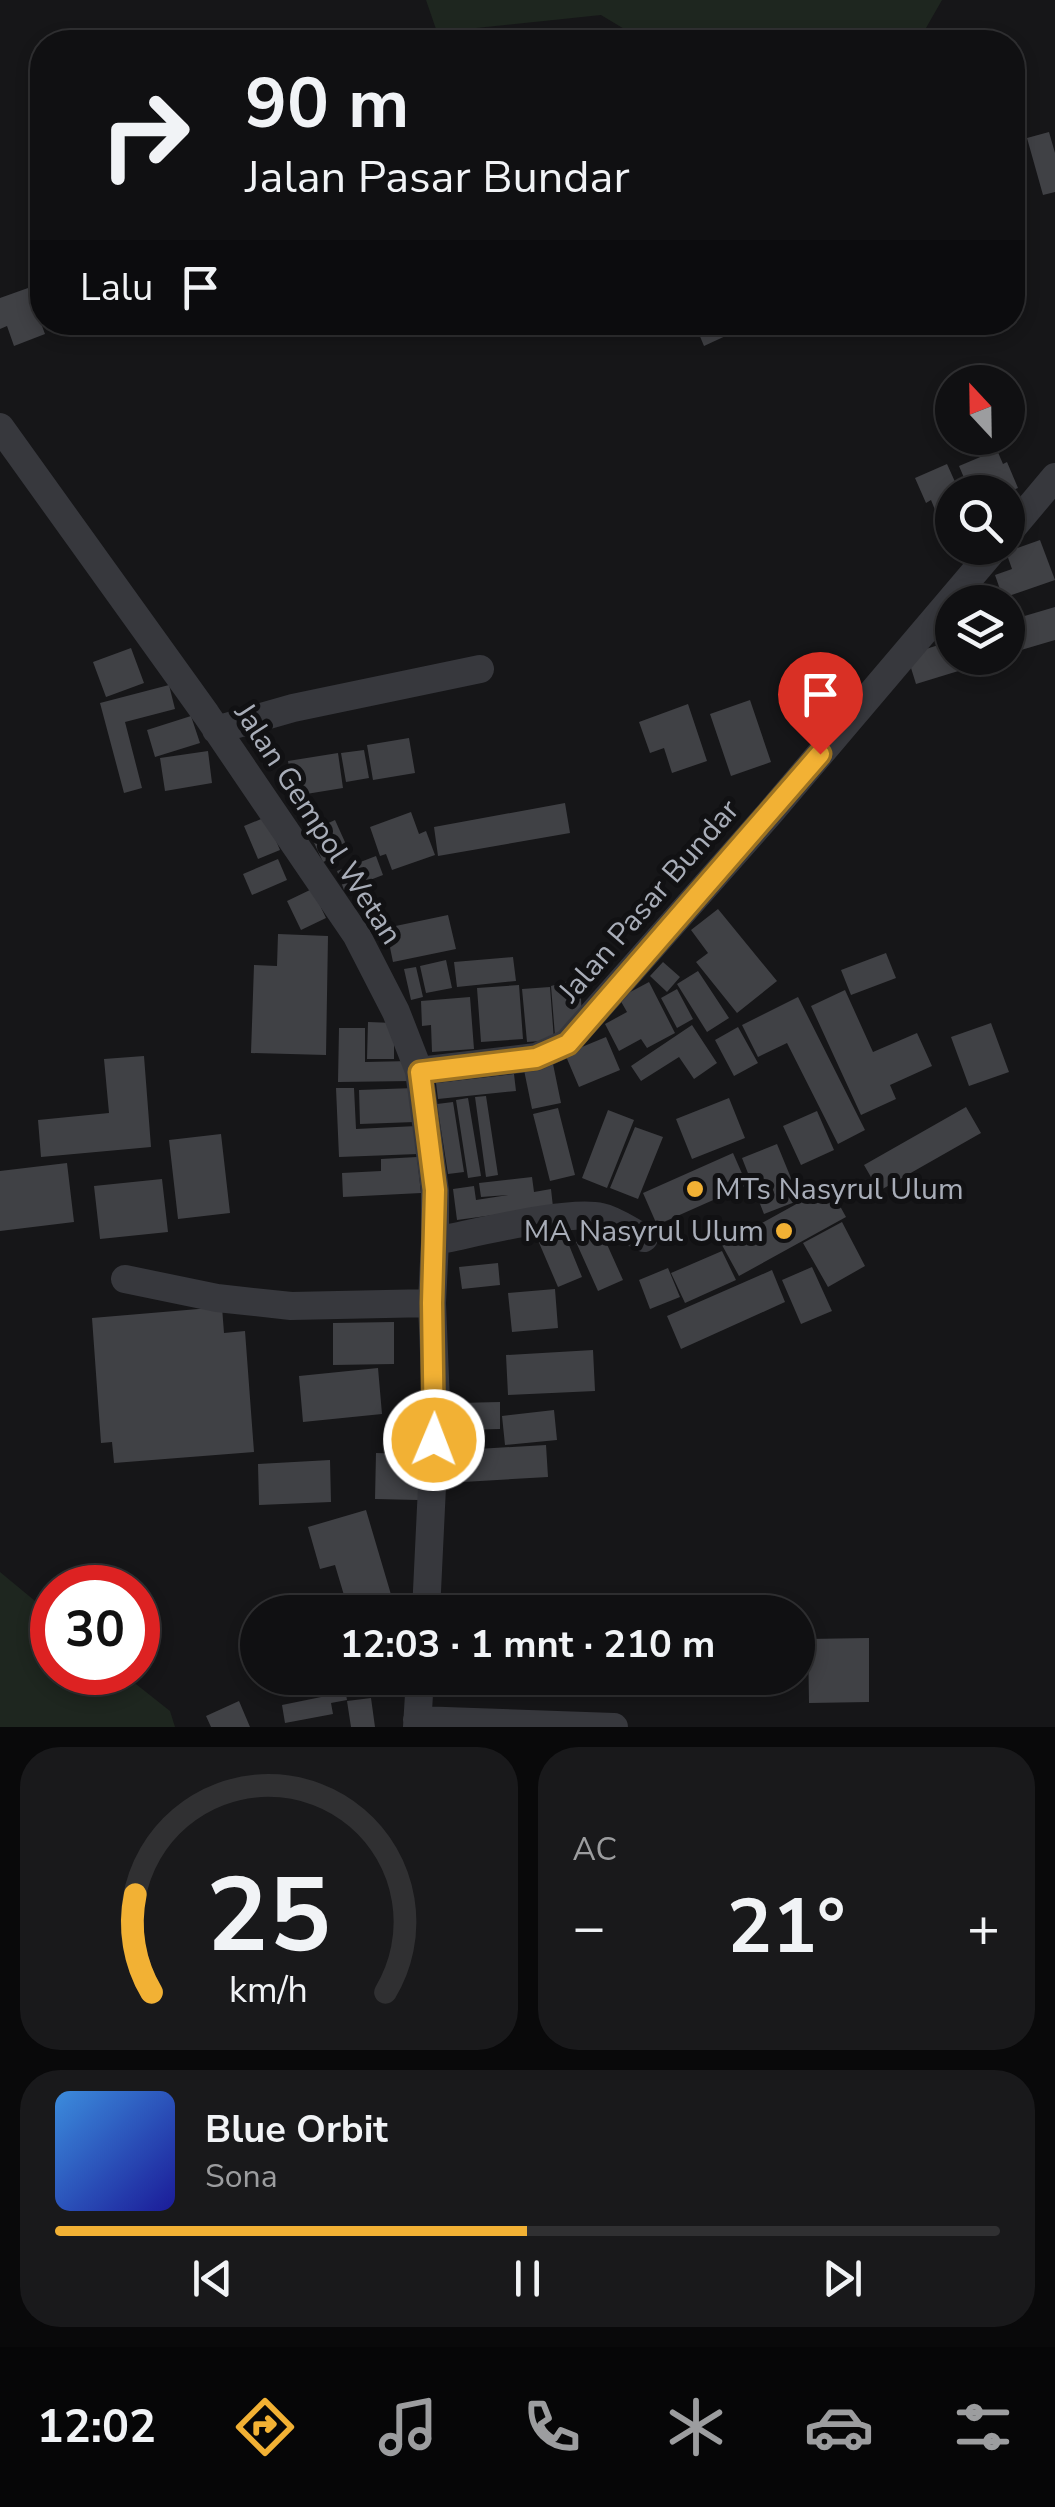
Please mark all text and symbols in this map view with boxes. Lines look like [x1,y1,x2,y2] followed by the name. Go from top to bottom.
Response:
[245,56,409,152] text: 90 m
[80,70,210,200] icon: right
[245,147,630,208] text: Jalan Pasar Bundar
[173,260,228,315] icon: arrive
[80,262,153,313] text: Lalu
[935,365,1025,455] north arrow
[935,365,1025,675] map controls
[935,475,1025,565] button: search
[935,585,1025,675] button: layers
[778,652,863,755] pin
[793,667,848,722] icon: arrive
[224,695,411,953] street label: Jalan Gempol Wetan
[549,791,749,1012] street label: Jalan Pasar Bundar
[715,1169,964,1210] place label: MTs Nasyrul Ulum
[684,1178,706,1200] marker: MTs Nasyrul Ulum
[524,1211,764,1252] place label: MA Nasyrul Ulum
[773,1220,795,1242] marker: MA Nasyrul Ulum
[382,1388,486,1492] position arrow
[30,1565,160,1695] speed limit sign: 30
[340,1619,715,1670] text: 12:03 · 1 mnt · 210 m
[573,1828,617,1871] text: AC
[206,1845,331,1987] text: 25
[727,1876,845,1978] text: 21°
[573,1890,606,1965] text: −
[967,1890,1000,1965] text: +
[229,1966,308,2015] text: km/h
[205,2104,388,2155] text: Blue Orbit
[205,2155,278,2198] text: Sona
[185,2251,240,2306] icon: previous
[500,2251,555,2306] icon: pause
[815,2251,870,2306] icon: next
[230,2392,300,2462] icon: directions
[373,2392,443,2462] icon: music
[517,2392,587,2462] icon: phone
[661,2392,731,2462] icon: climate
[804,2392,874,2462] icon: car
[948,2392,1018,2462] icon: filters
[37,2397,156,2458] text: 12:02

